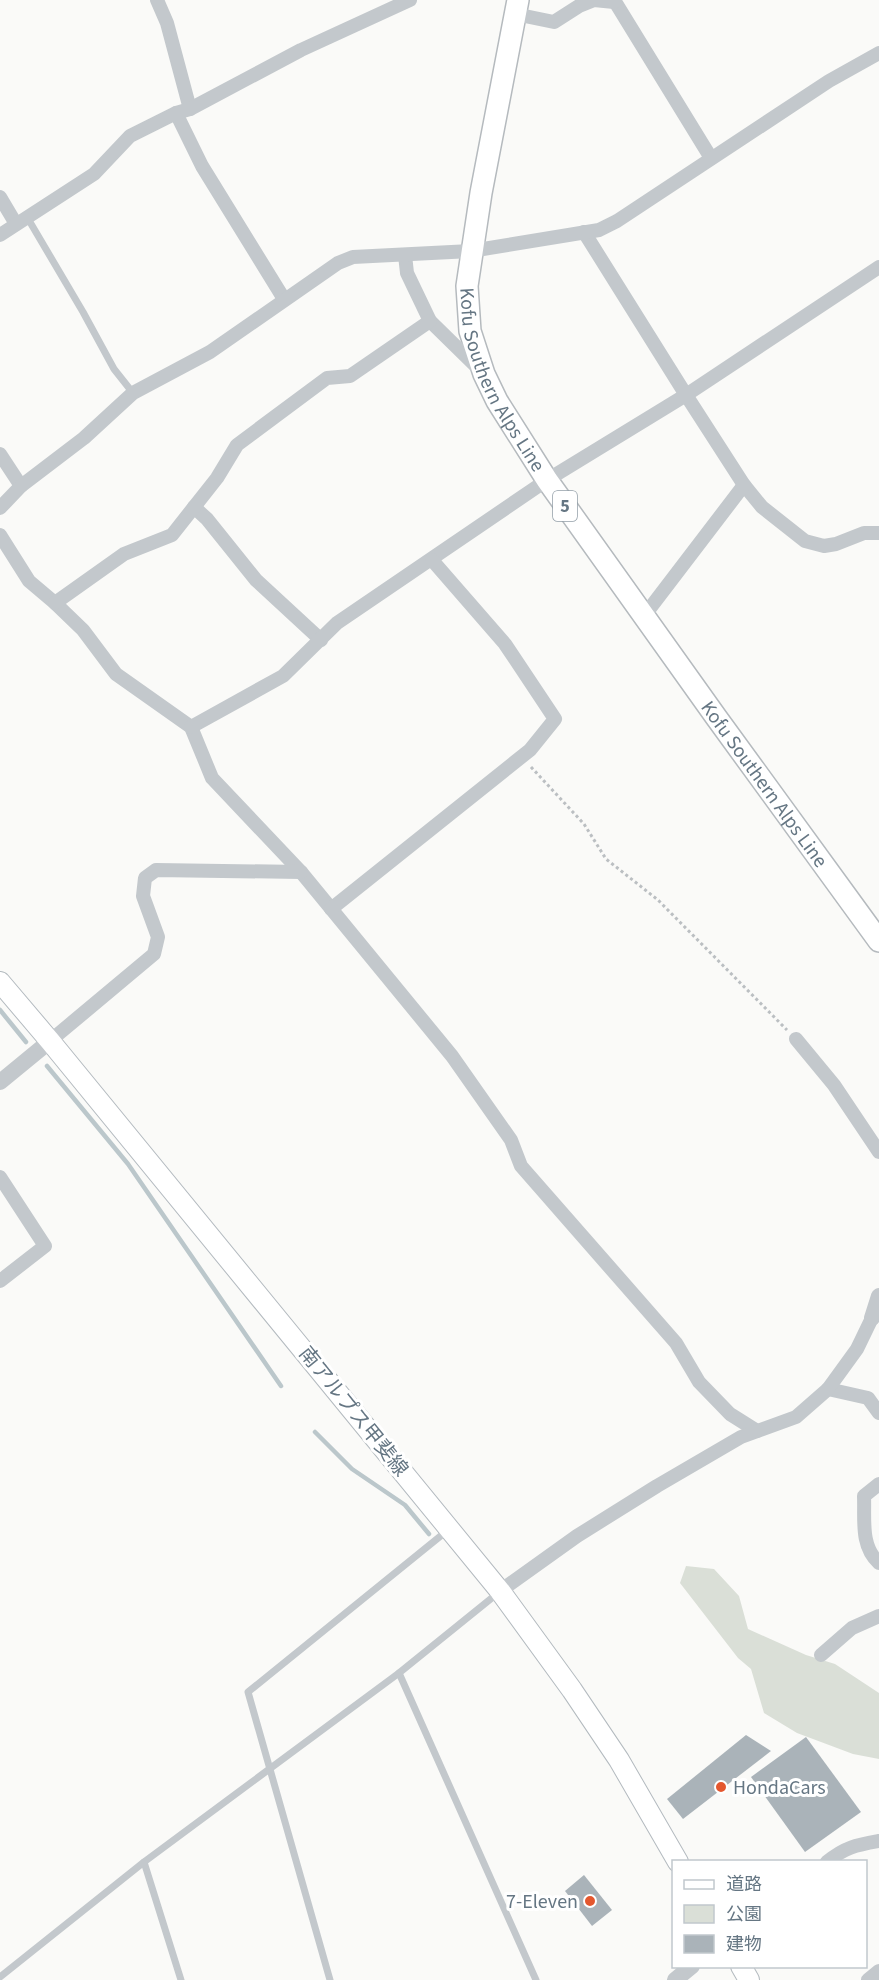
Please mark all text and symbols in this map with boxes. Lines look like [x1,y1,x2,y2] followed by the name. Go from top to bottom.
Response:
[452,287,551,478] street label: Kofu Southern Alps Line
[553,491,577,521] road number: 5
[694,695,834,873] street label: Kofu Southern Alps Line
[292,1341,414,1483] street label: 南アルプス甲斐線
[733,1774,826,1802] place label: HondaCars
[714,1780,728,1794] marker: HondaCars
[672,1860,867,1968] legend
[726,1872,762,1897] text: 道路
[506,1888,578,1916] place label: 7-Eleven
[583,1894,597,1908] marker: 7-Eleven
[726,1902,762,1927] text: 公園
[726,1932,762,1957] text: 建物

